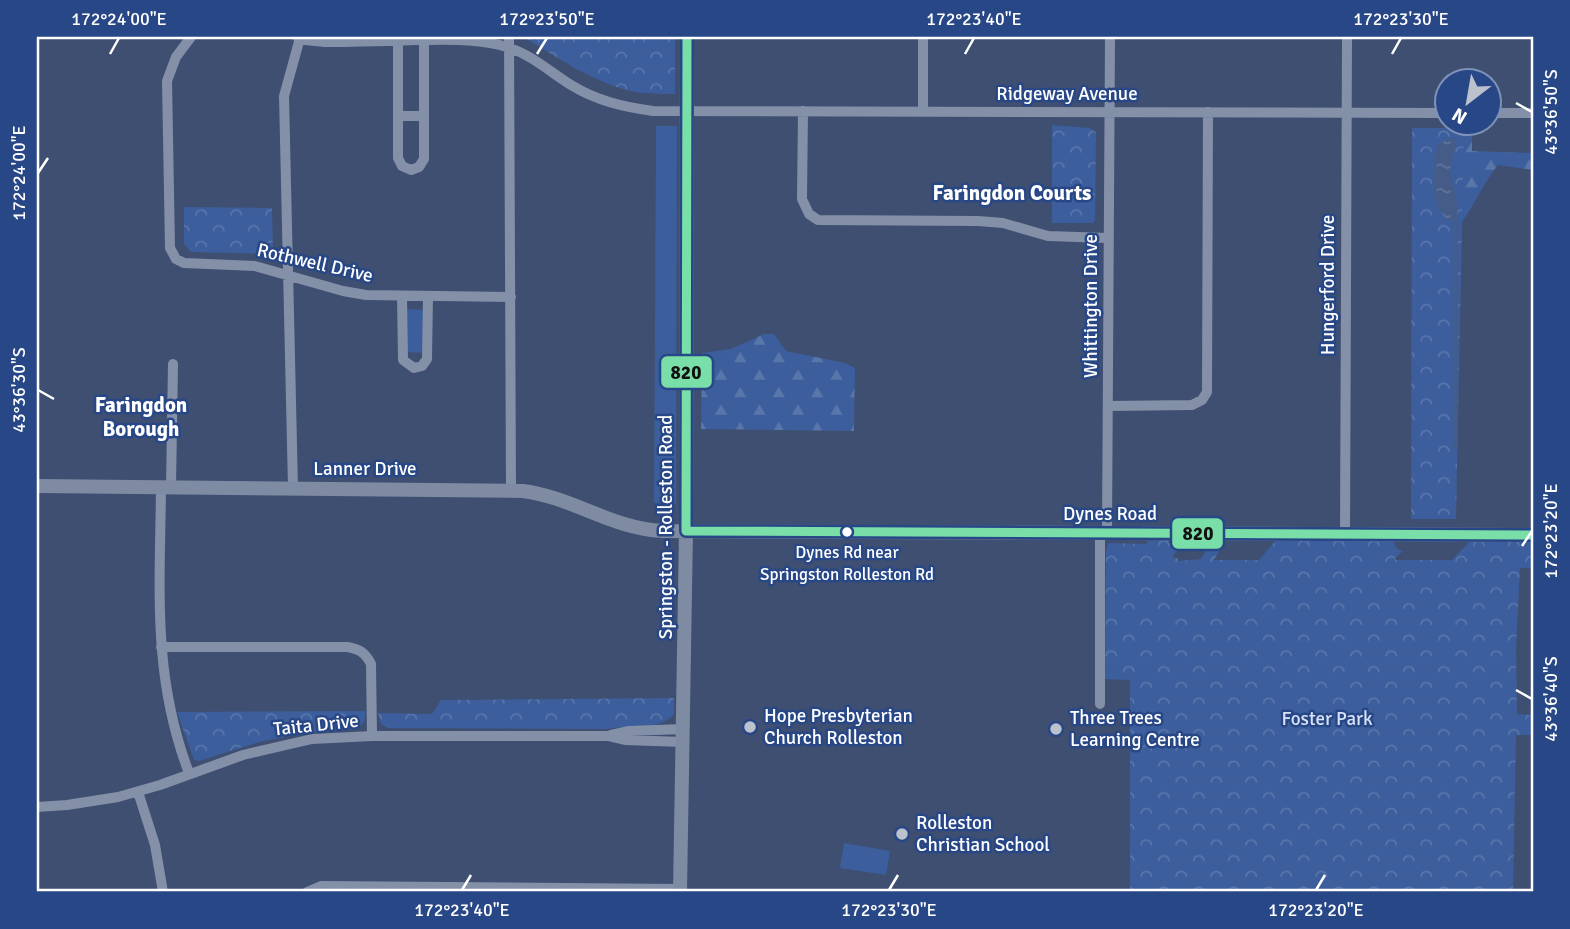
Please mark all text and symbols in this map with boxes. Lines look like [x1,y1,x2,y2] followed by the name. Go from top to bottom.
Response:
[71,8,167,30] text: 172°24'00"E
[499,8,595,30] text: 172°23'50"E
[926,8,1022,30] text: 172°23'40"E
[1353,8,1449,30] text: 172°23'30"E
[1434,66,1504,136] north arrow
[1540,69,1562,155] text: 43°36'50"S
[996,82,1138,106] street label: Ridgeway Avenue
[1448,102,1472,129] text: N
[8,125,30,221] text: 172°24'00"E
[933,180,1091,206] district label: Faringdon Courts
[1316,215,1340,355] street label: Hungerford Drive
[1079,234,1103,378] street label: Whittington Drive
[255,238,375,288] street label: Rothwell Drive
[8,347,30,433] text: 43°36'30"S
[660,355,713,389] line badge: 820
[671,361,701,385] text: 820
[95,392,187,442] district label: Faringdon Borough
[654,415,678,639] street label: Springston - Rolleston Road
[313,457,417,481] street label: Lanner Drive
[1540,483,1562,579] text: 172°23'20"E
[1063,502,1157,526] street label: Dynes Road
[1171,517,1224,550] line badge: 820
[1183,522,1213,546] text: 820
[840,525,854,539] marker: Dynes Rd near Springston Rolleston Rd
[760,542,934,585] place label: Dynes Rd near Springston Rolleston Rd
[1540,656,1562,742] text: 43°36'40"S
[764,704,913,750] place label: Hope Presbyterian Church Rolleston
[1070,706,1200,752] place label: Three Trees Learning Centre
[1281,707,1373,731] park label: Foster Park
[272,709,360,741] street label: Taita Drive
[742,719,758,735] marker: Hope Presbyterian Church Rolleston
[1048,721,1064,737] marker: Three Trees Learning Centre
[916,811,1050,857] place label: Rolleston Christian School
[894,826,910,842] marker: Rolleston Christian School
[414,899,510,921] text: 172°23'40"E
[841,899,937,921] text: 172°23'30"E
[1268,899,1364,921] text: 172°23'20"E

